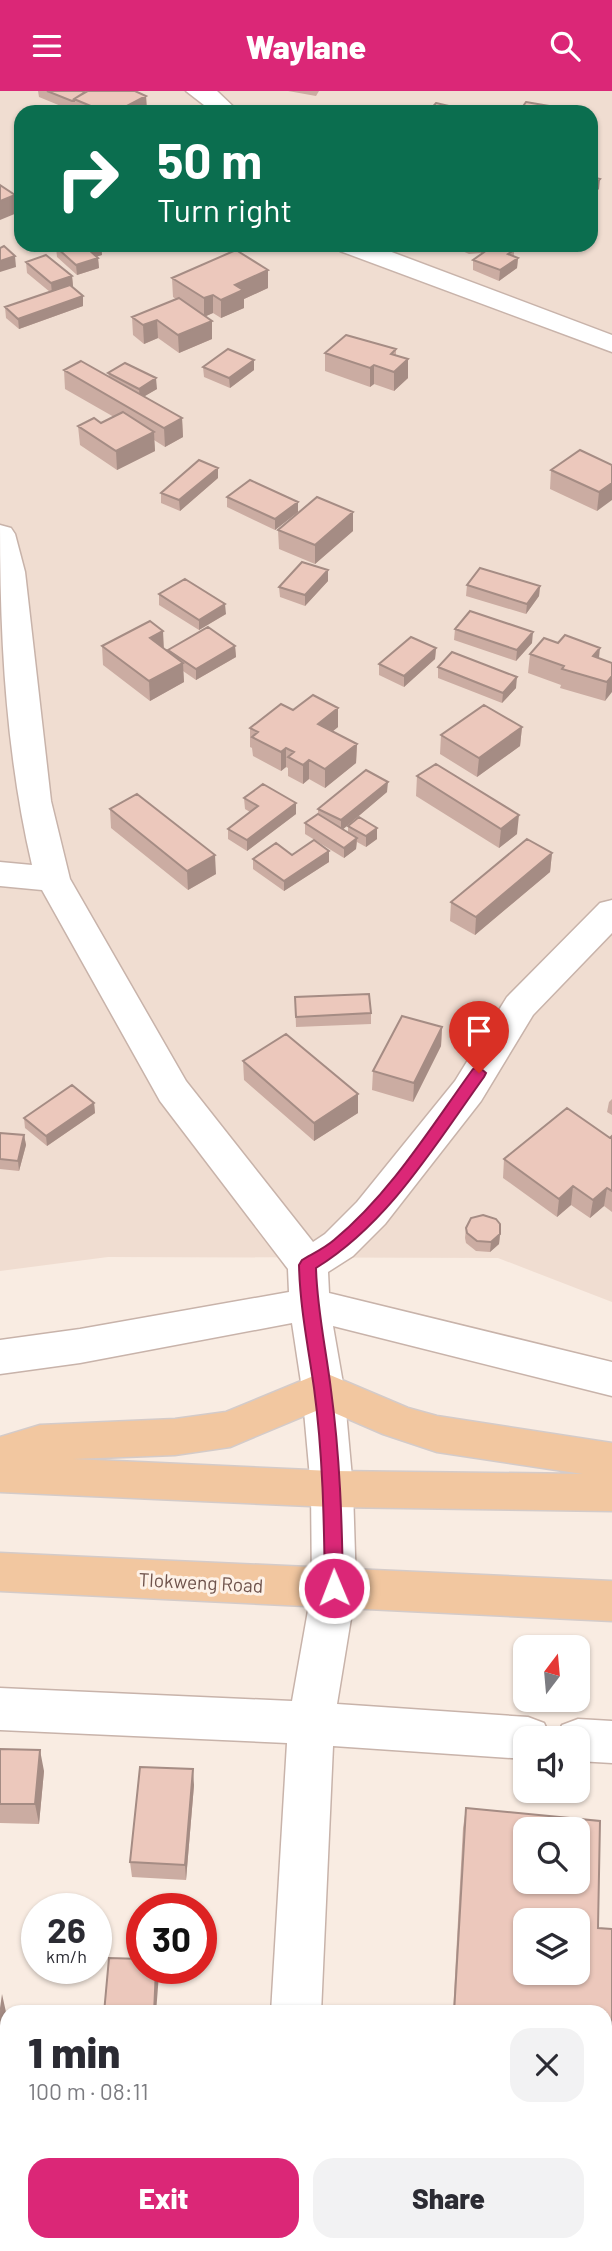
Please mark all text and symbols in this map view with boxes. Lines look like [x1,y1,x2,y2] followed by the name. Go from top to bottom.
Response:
[28,27,66,65] icon: menu
[246,27,366,65] text: Waylane
[546,27,584,65] icon: search
[157,130,262,189] text: 50 m
[42,133,133,224] icon: right
[157,190,292,228] text: Turn right
[449,1001,509,1073] pin
[460,1012,498,1050] icon: arrive
[297,1551,371,1625] position arrow
[138,1567,264,1597] street label: Tlokweng Road
[513,1635,590,1711] north arrow
[513,1635,590,1985] map controls
[513,1726,590,1803] button: sound
[513,1817,590,1894] button: search
[126,1893,217,1984] speed limit sign: 30
[47,1908,86,1950] text: 26
[513,1908,590,1985] button: layers
[46,1945,87,1967] text: km/h
[28,2026,120,2076] text: 1 min
[510,2028,584,2102] button: close
[28,2077,149,2105] text: 100 m · 08:11
[28,2158,299,2238] button: Exit
[313,2158,584,2238] button: Share

